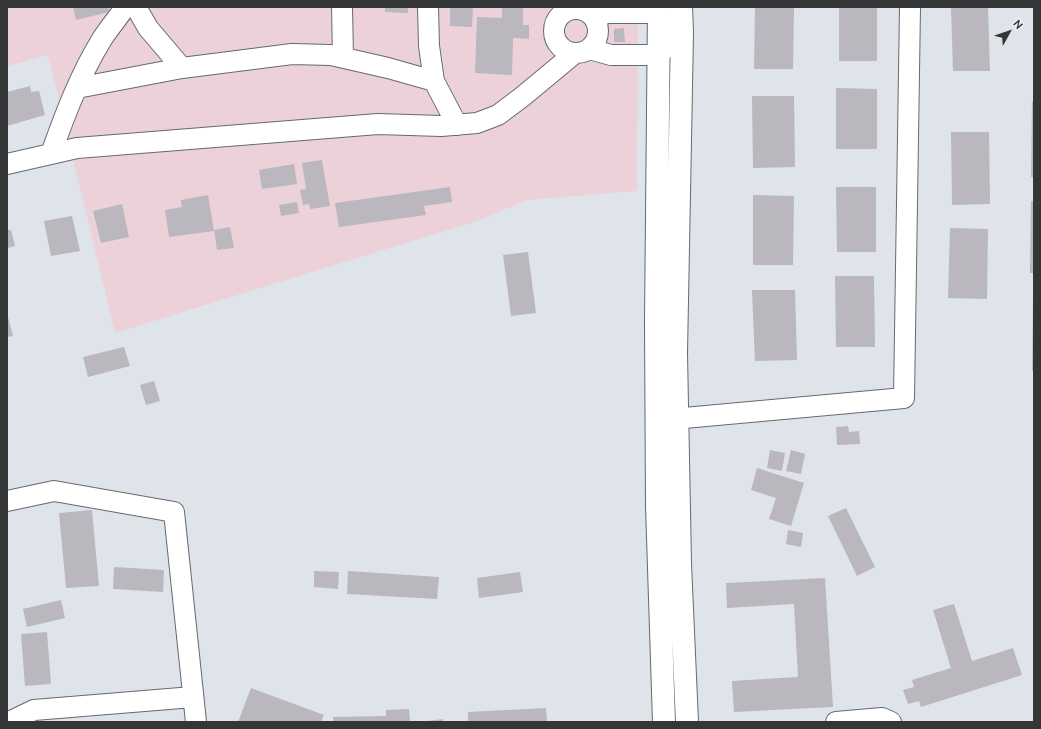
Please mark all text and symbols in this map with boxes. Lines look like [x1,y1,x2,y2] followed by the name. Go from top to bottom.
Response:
[989,12,1029,52] north arrow
[1011,17,1025,31] text: N

